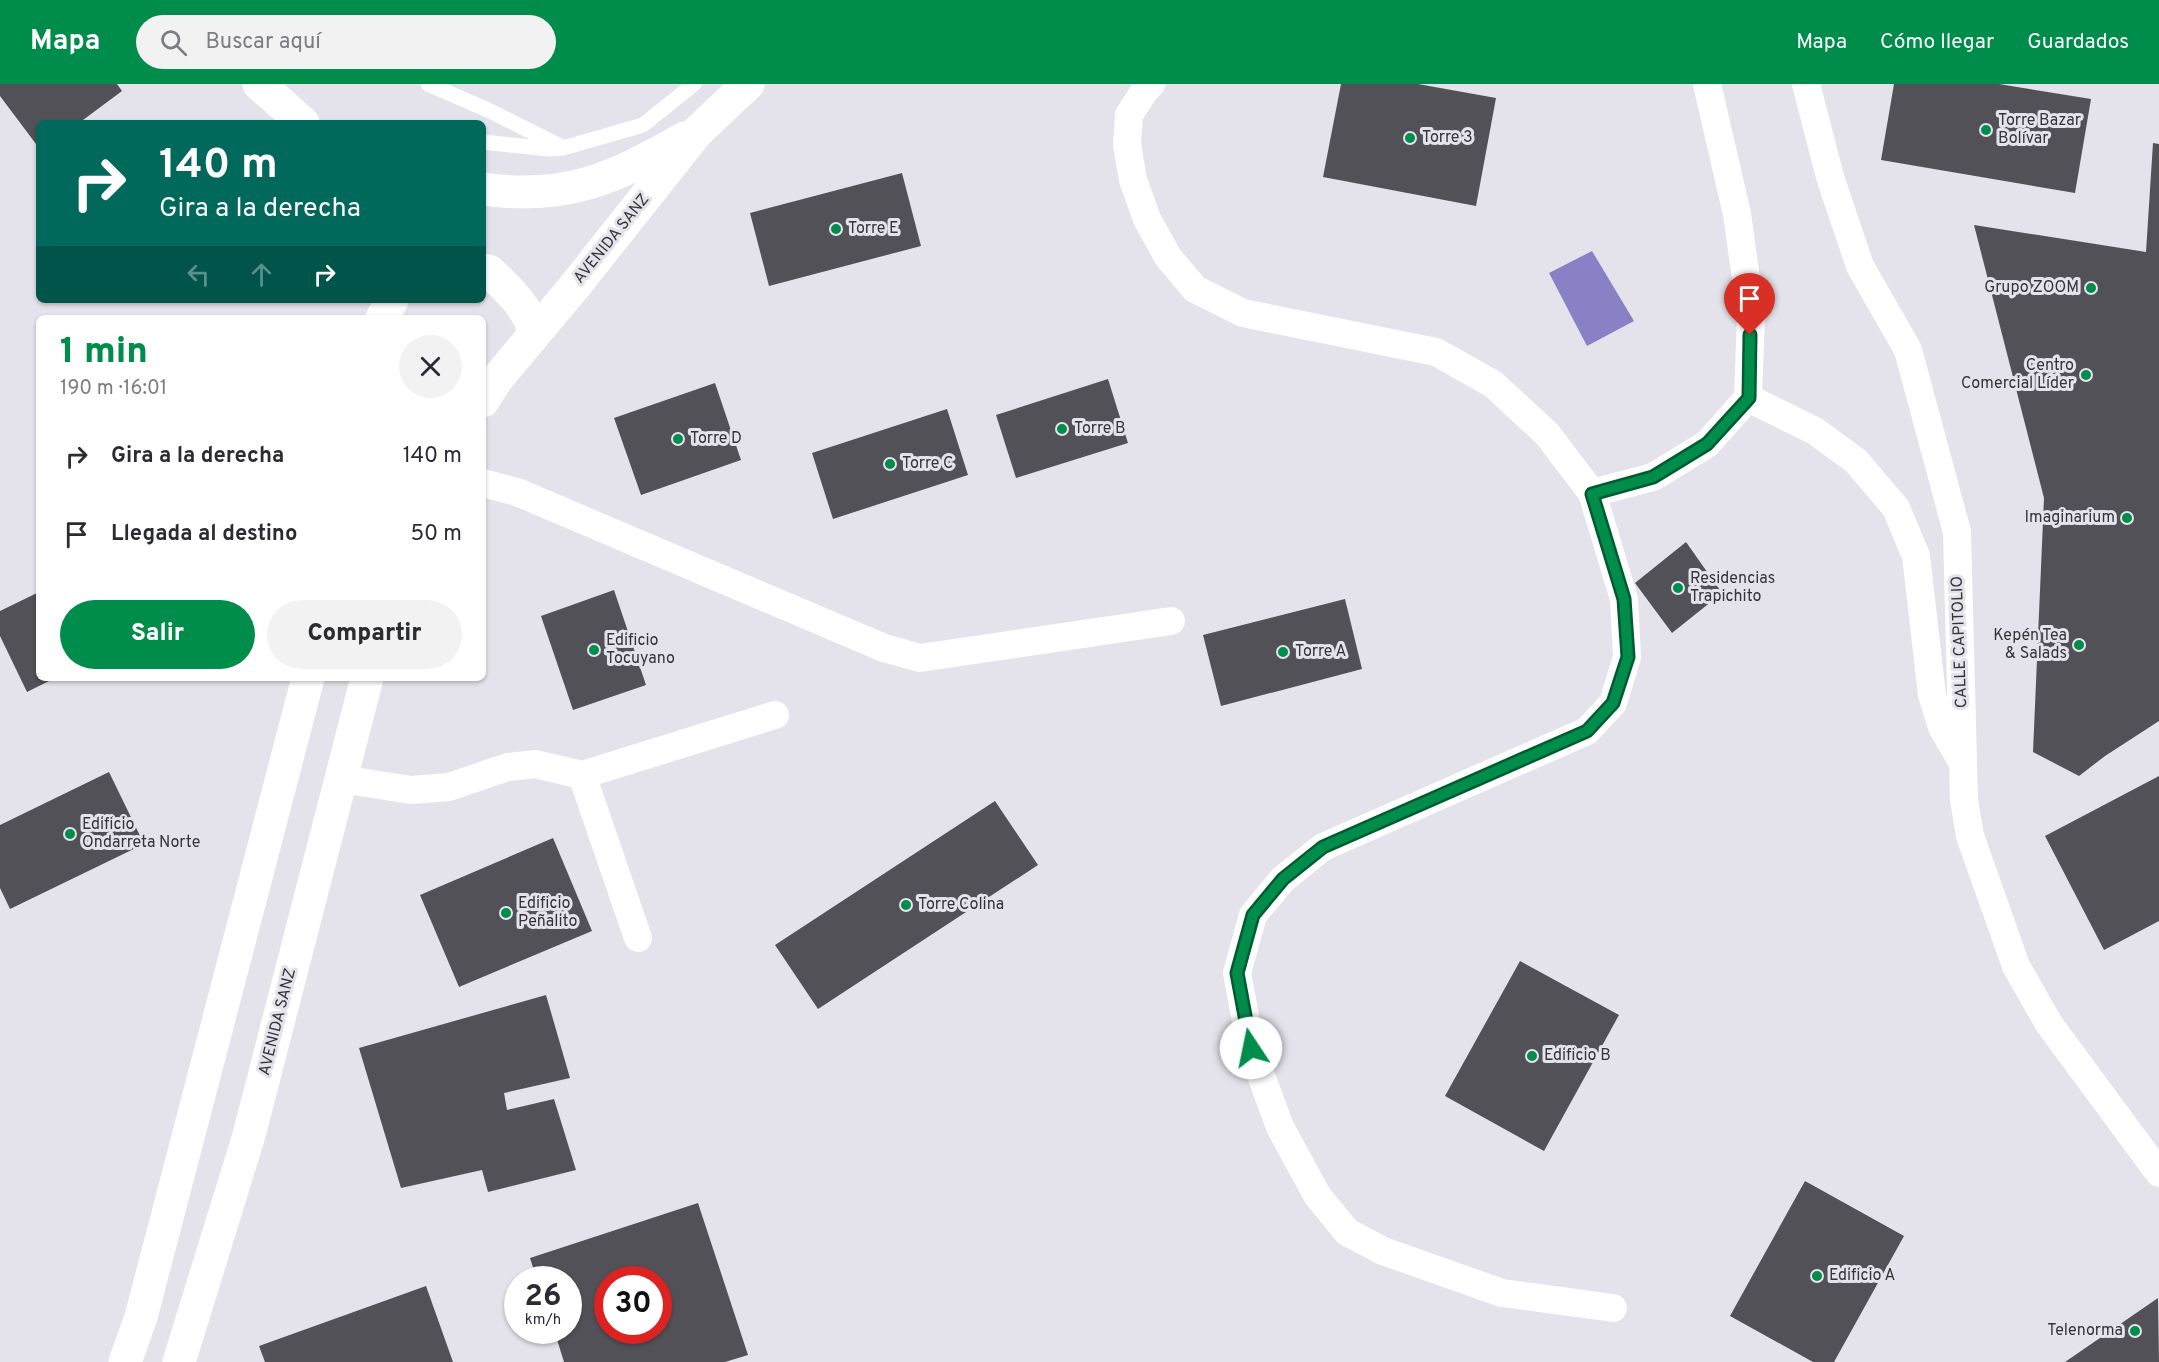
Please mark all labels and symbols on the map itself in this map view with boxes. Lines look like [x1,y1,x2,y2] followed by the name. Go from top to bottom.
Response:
[1998,111,2081,149] place label: Torre Bazar Bolívar
[1979,123,1993,137] marker: Torre Bazar Bolívar
[1422,128,1473,148] place label: Torre 3
[1403,131,1417,145] marker: Torre 3
[570,190,654,288] street label: AVENIDA SANZ
[848,219,899,239] place label: Torre E
[829,222,843,236] marker: Torre E
[1724,273,1775,335] pin
[1984,278,2079,298] place label: Grupo ZOOM
[2084,281,2098,295] marker: Grupo ZOOM
[1961,356,2074,394] place label: Centro Comercial Líder
[2079,368,2093,382] marker: Centro Comercial Líder
[1074,419,1126,439] place label: Torre B
[1055,422,1069,436] marker: Torre B
[690,429,742,449] place label: Torre D
[671,432,685,446] marker: Torre D
[902,454,953,474] place label: Torre C
[883,457,897,471] marker: Torre C
[2025,508,2115,528] place label: Imaginarium
[2120,511,2134,525] marker: Imaginarium
[1690,569,1775,607] place label: Residencias Trapichito
[1948,576,1972,708] street label: CALLE CAPITOLIO
[1671,581,1685,595] marker: Residencias Trapichito
[1993,626,2067,664] place label: Kepén Tea & Salads
[606,631,675,669] place label: Edificio Tocuyano
[2072,638,2086,652] marker: Kepén Tea & Salads
[1295,642,1346,662] place label: Torre A
[587,643,601,657] marker: Edificio Tocuyano
[1276,645,1290,659] marker: Torre A
[82,815,200,853] place label: Edificio Ondarreta Norte
[63,827,77,841] marker: Edificio Ondarreta Norte
[518,894,577,932] place label: Edificio Peñalito
[918,895,1004,915] place label: Torre Colina
[899,898,913,912] marker: Torre Colina
[499,906,513,920] marker: Edificio Peñalito
[255,966,301,1078] street label: AVENIDA SANZ
[1219,1016,1283,1080] position arrow
[1544,1046,1611,1066] place label: Edificio B
[1525,1049,1539,1063] marker: Edificio B
[594,1266,672,1344] speed limit sign: 30
[1829,1266,1896,1286] place label: Edificio A
[1810,1269,1824,1283] marker: Edificio A
[2047,1321,2123,1341] place label: Telenorma
[2128,1324,2142,1338] marker: Telenorma

